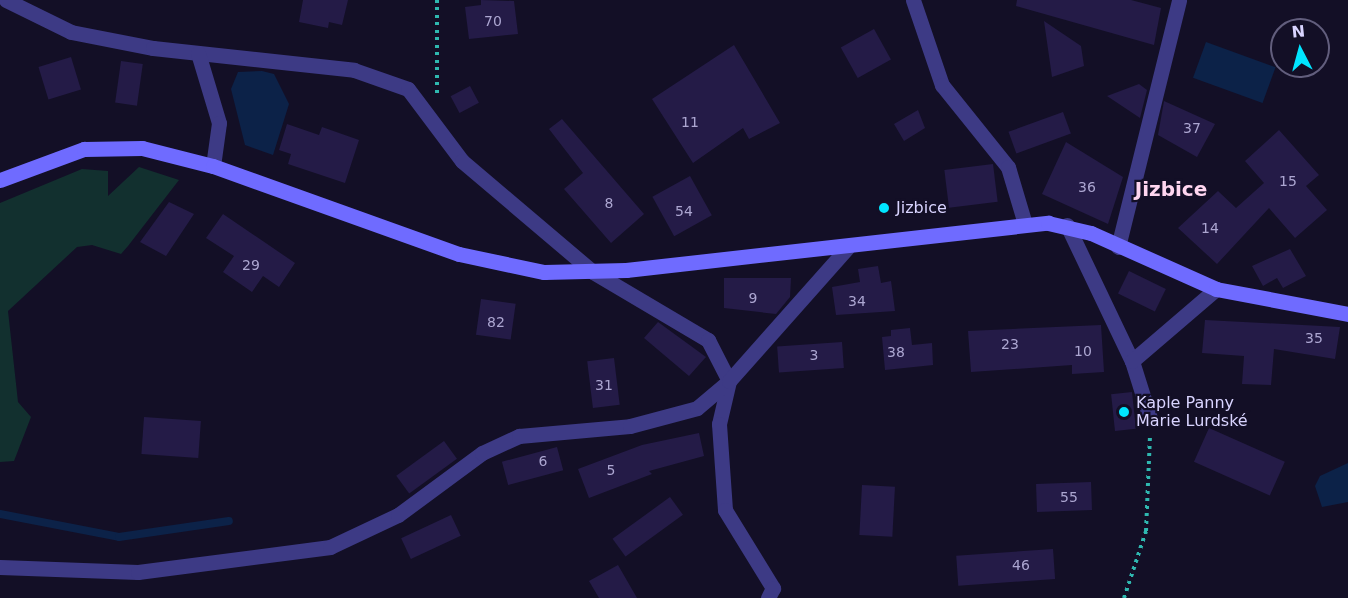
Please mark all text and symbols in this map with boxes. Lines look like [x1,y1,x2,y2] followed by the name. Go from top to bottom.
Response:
[484,13,502,29] house number: 70
[1270,18,1330,78] north arrow
[1291,21,1306,42] text: N
[681,114,699,130] house number: 11
[1183,120,1201,136] house number: 37
[1279,173,1297,189] house number: 15
[1135,177,1207,201] district label: Jizbice
[1078,179,1096,195] house number: 36
[605,195,613,211] house number: 8
[896,198,947,218] place label: Jizbice
[877,201,891,215] marker: Jizbice
[675,203,693,219] house number: 54
[1201,220,1219,236] house number: 14
[242,257,260,273] house number: 29
[749,290,757,306] house number: 9
[848,293,866,309] house number: 34
[487,314,505,330] house number: 82
[1305,330,1323,346] house number: 35
[1001,336,1019,352] house number: 23
[1074,343,1092,359] house number: 10
[887,344,905,360] house number: 38
[810,347,818,363] house number: 3
[595,377,613,393] house number: 31
[1136,393,1248,431] place label: Kaple Panny Marie Lurdské
[1117,405,1131,419] marker: Kaple Panny Marie Lurdské
[539,453,547,469] house number: 6
[607,462,615,478] house number: 5
[1060,489,1078,505] house number: 55
[1012,557,1030,573] house number: 46

